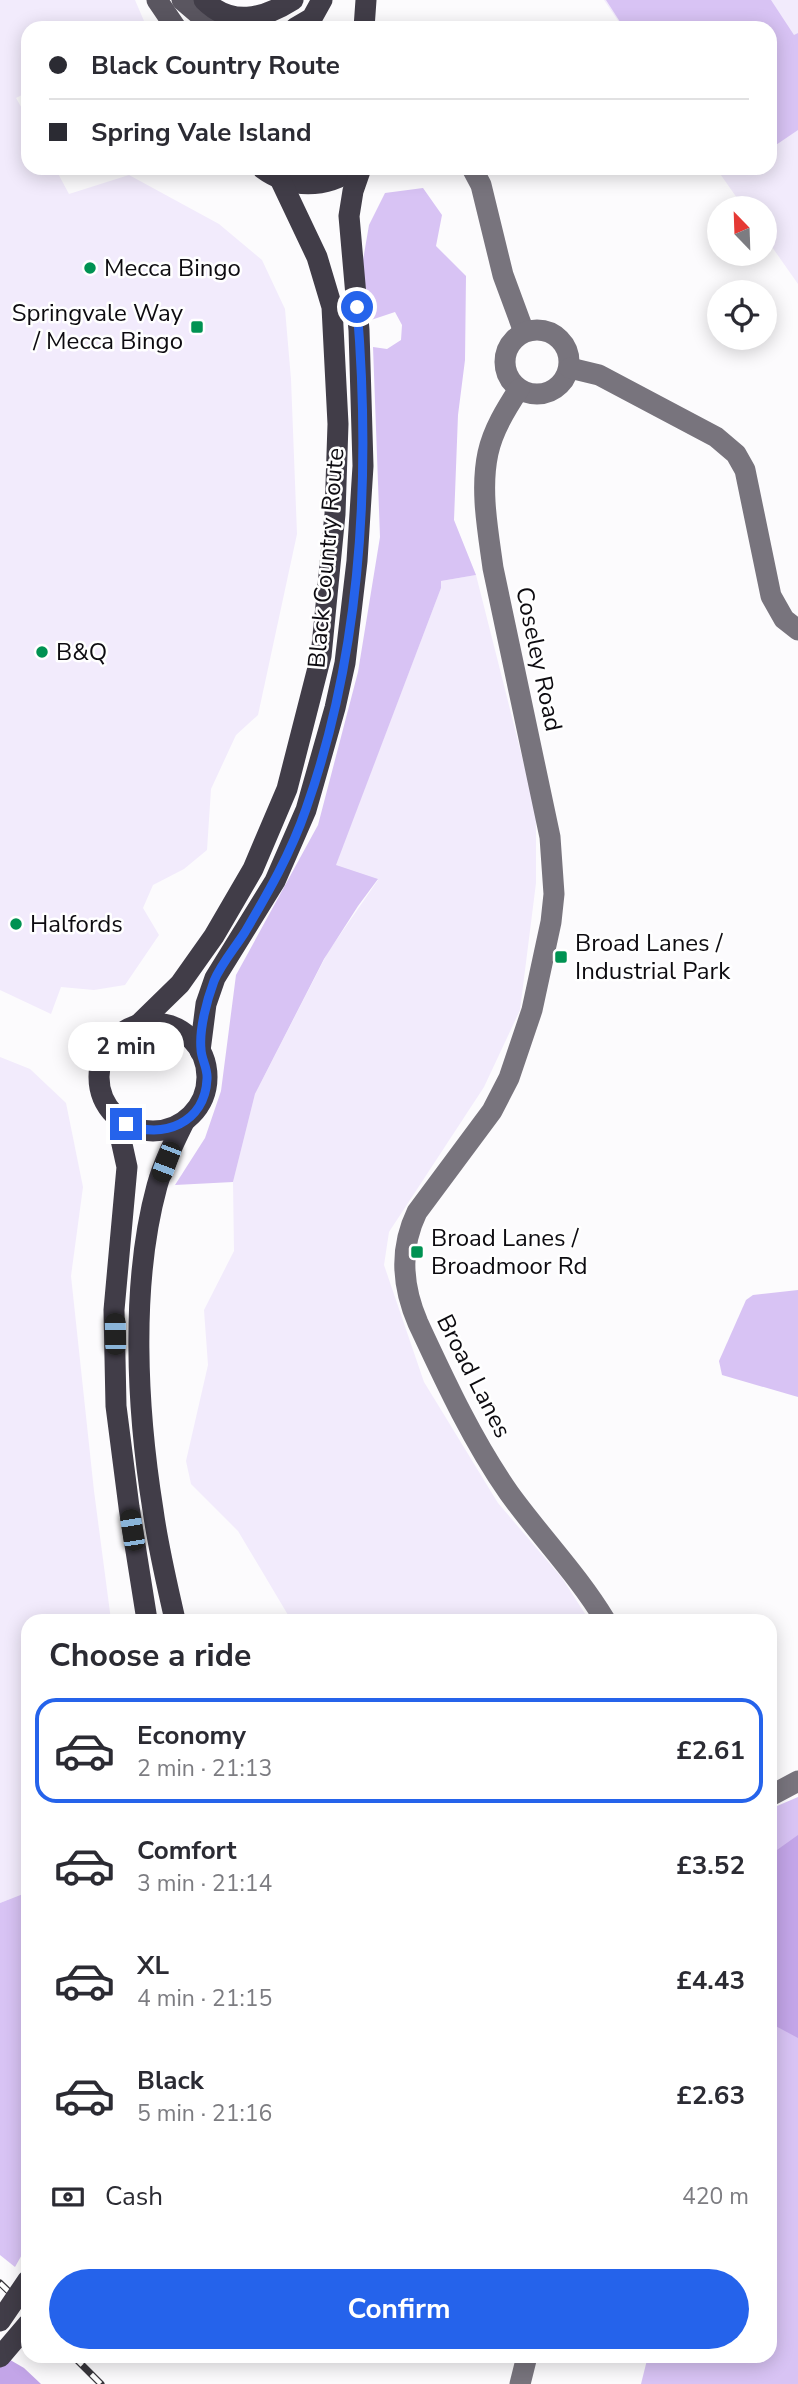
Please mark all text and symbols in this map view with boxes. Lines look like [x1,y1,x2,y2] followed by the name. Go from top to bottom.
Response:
[91,48,340,83] text: Black Country Route
[91,115,312,150] text: Spring Vale Island
[707,196,777,266] north arrow
[707,196,777,350] map controls
[104,252,241,284] place label: Mecca Bingo
[82,260,98,276] marker: Mecca Bingo
[707,280,777,350] button: locate
[341,291,373,323] route start
[12,297,184,357] place label: Springvale Way / Mecca Bingo
[189,319,205,335] marker: Springvale Way / Mecca Bingo
[300,447,352,669] street label: Black Country Route
[508,584,570,734] street label: Coseley Road
[56,636,107,668] place label: B&Q
[34,644,50,660] marker: B&Q
[30,908,123,940] place label: Halfords
[8,916,24,932] marker: Halfords
[575,927,731,987] place label: Broad Lanes / Industrial Park
[553,949,569,965] marker: Broad Lanes / Industrial Park
[68,1023,184,1072] callout: 2 min
[96,1031,156,1062] text: 2 min
[110,1108,142,1140] route end
[149,1139,184,1185] car
[431,1222,587,1282] place label: Broad Lanes / Broadmoor Rd
[409,1244,425,1260] marker: Broad Lanes / Broadmoor Rd
[429,1309,519,1443] street label: Broad Lanes
[105,1313,126,1355] car
[119,1508,146,1552] car
[49,1634,251,1677] text: Choose a ride
[137,1718,246,1753] text: Economy
[53,1719,116,1782] icon: car
[676,1733,745,1768] text: £2.61
[137,1753,272,1784] text: 2 min · 21:13
[137,1833,237,1868] text: Comfort
[53,1834,116,1897] icon: car
[676,1848,745,1883] text: £3.52
[137,1868,272,1899] text: 3 min · 21:14
[137,1948,169,1983] text: XL
[53,1949,116,2012] icon: car
[676,1963,745,1998] text: £4.43
[137,1983,272,2014] text: 4 min · 21:15
[137,2063,204,2098] text: Black
[53,2064,116,2127] icon: car
[676,2078,745,2113] text: £2.63
[137,2098,272,2129] text: 5 min · 21:16
[49,2178,87,2216] icon: cash
[105,2179,163,2214] text: Cash
[682,2181,749,2212] text: 420 m
[49,2269,749,2349] button: Confirm

